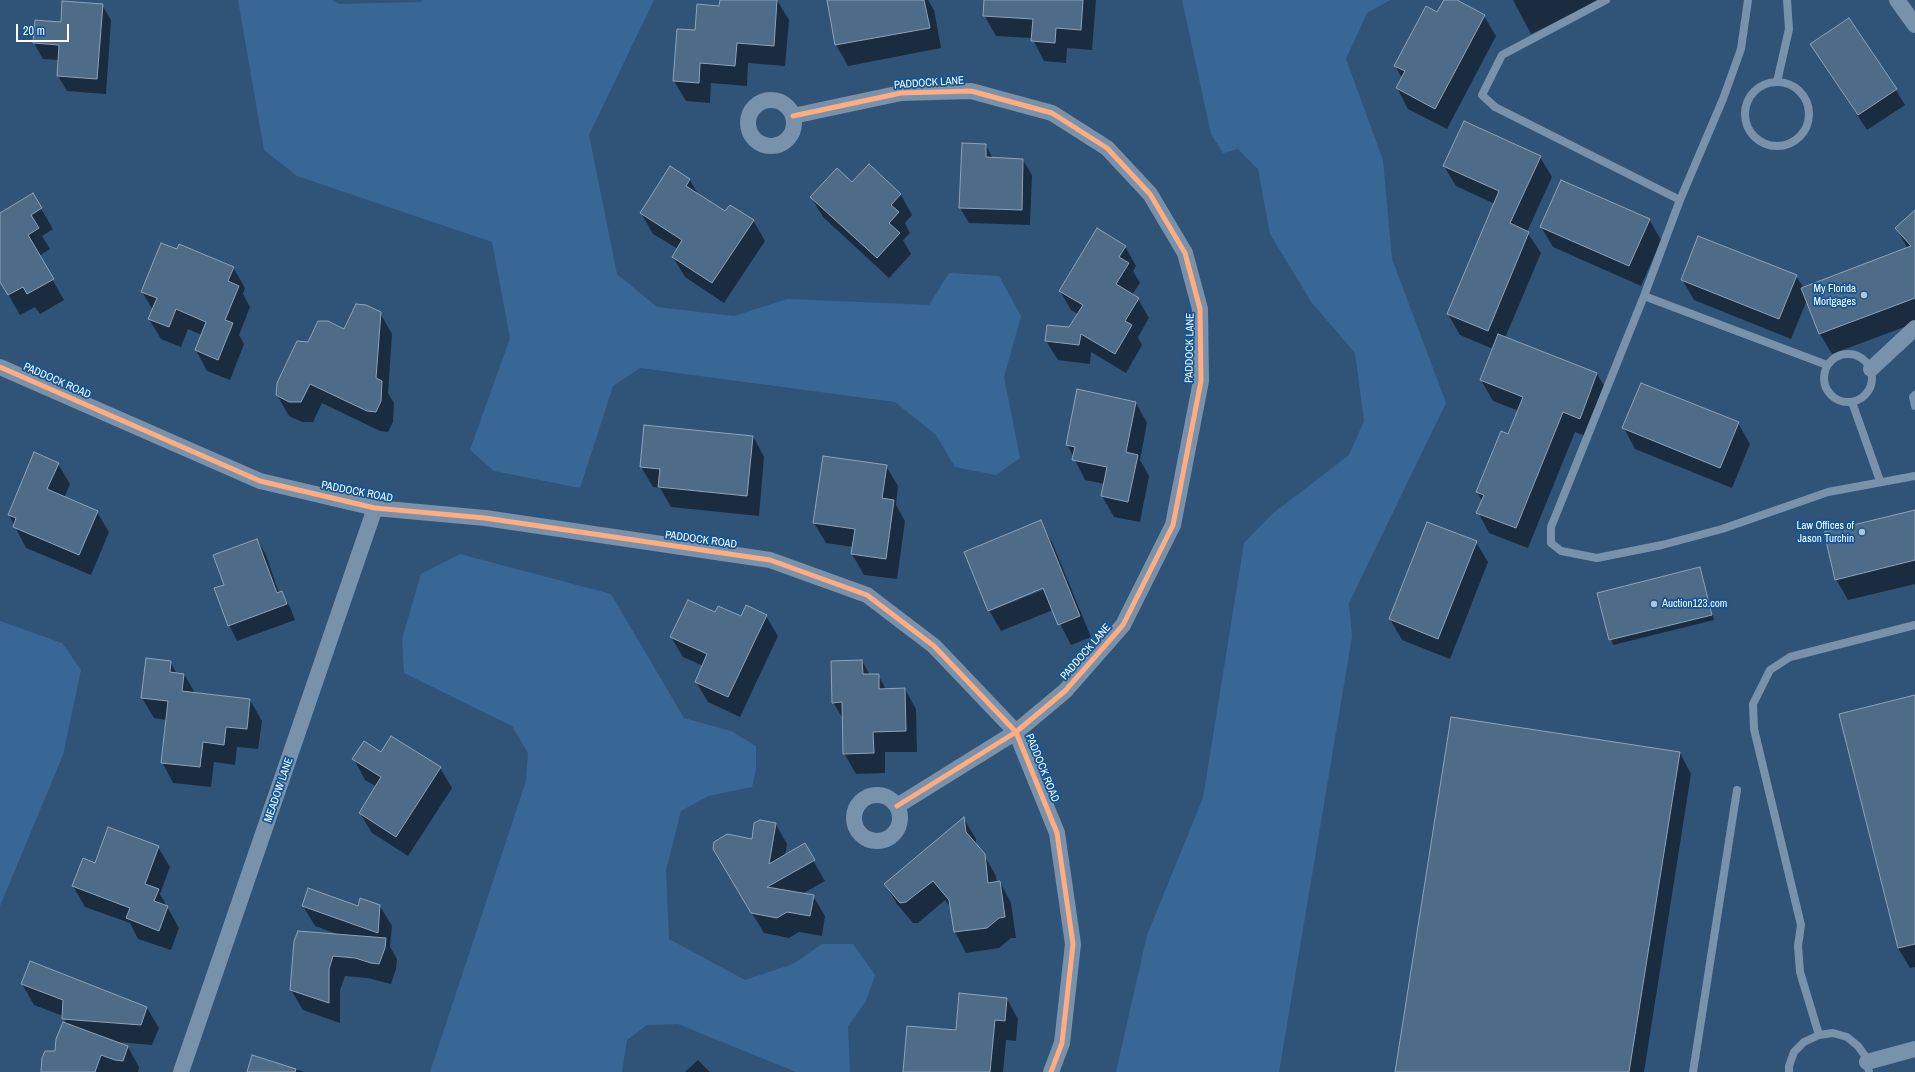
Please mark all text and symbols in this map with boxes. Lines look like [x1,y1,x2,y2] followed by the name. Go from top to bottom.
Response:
[18,16,71,42] scale bar
[23,23,45,39] text: 20 m
[894,74,964,92] street label: PADDOCK LANE
[1813,282,1856,308] place label: My Florida Mortgages
[1859,290,1869,300] marker: My Florida Mortgages
[1183,313,1197,383] street label: PADDOCK LANE
[21,360,93,402] street label: PADDOCK ROAD
[320,479,394,505] street label: PADDOCK ROAD
[1796,519,1854,545] place label: Law Offices of Jason Turchin
[1857,527,1867,537] marker: Law Offices of Jason Turchin
[664,528,738,552] street label: PADDOCK ROAD
[1662,597,1727,611] place label: Auction123.com
[1649,599,1659,609] marker: Auction123.com
[1058,621,1114,683] street label: PADDOCK LANE
[1022,732,1062,804] street label: PADDOCK ROAD
[262,756,296,824] street label: MEADOW LANE

